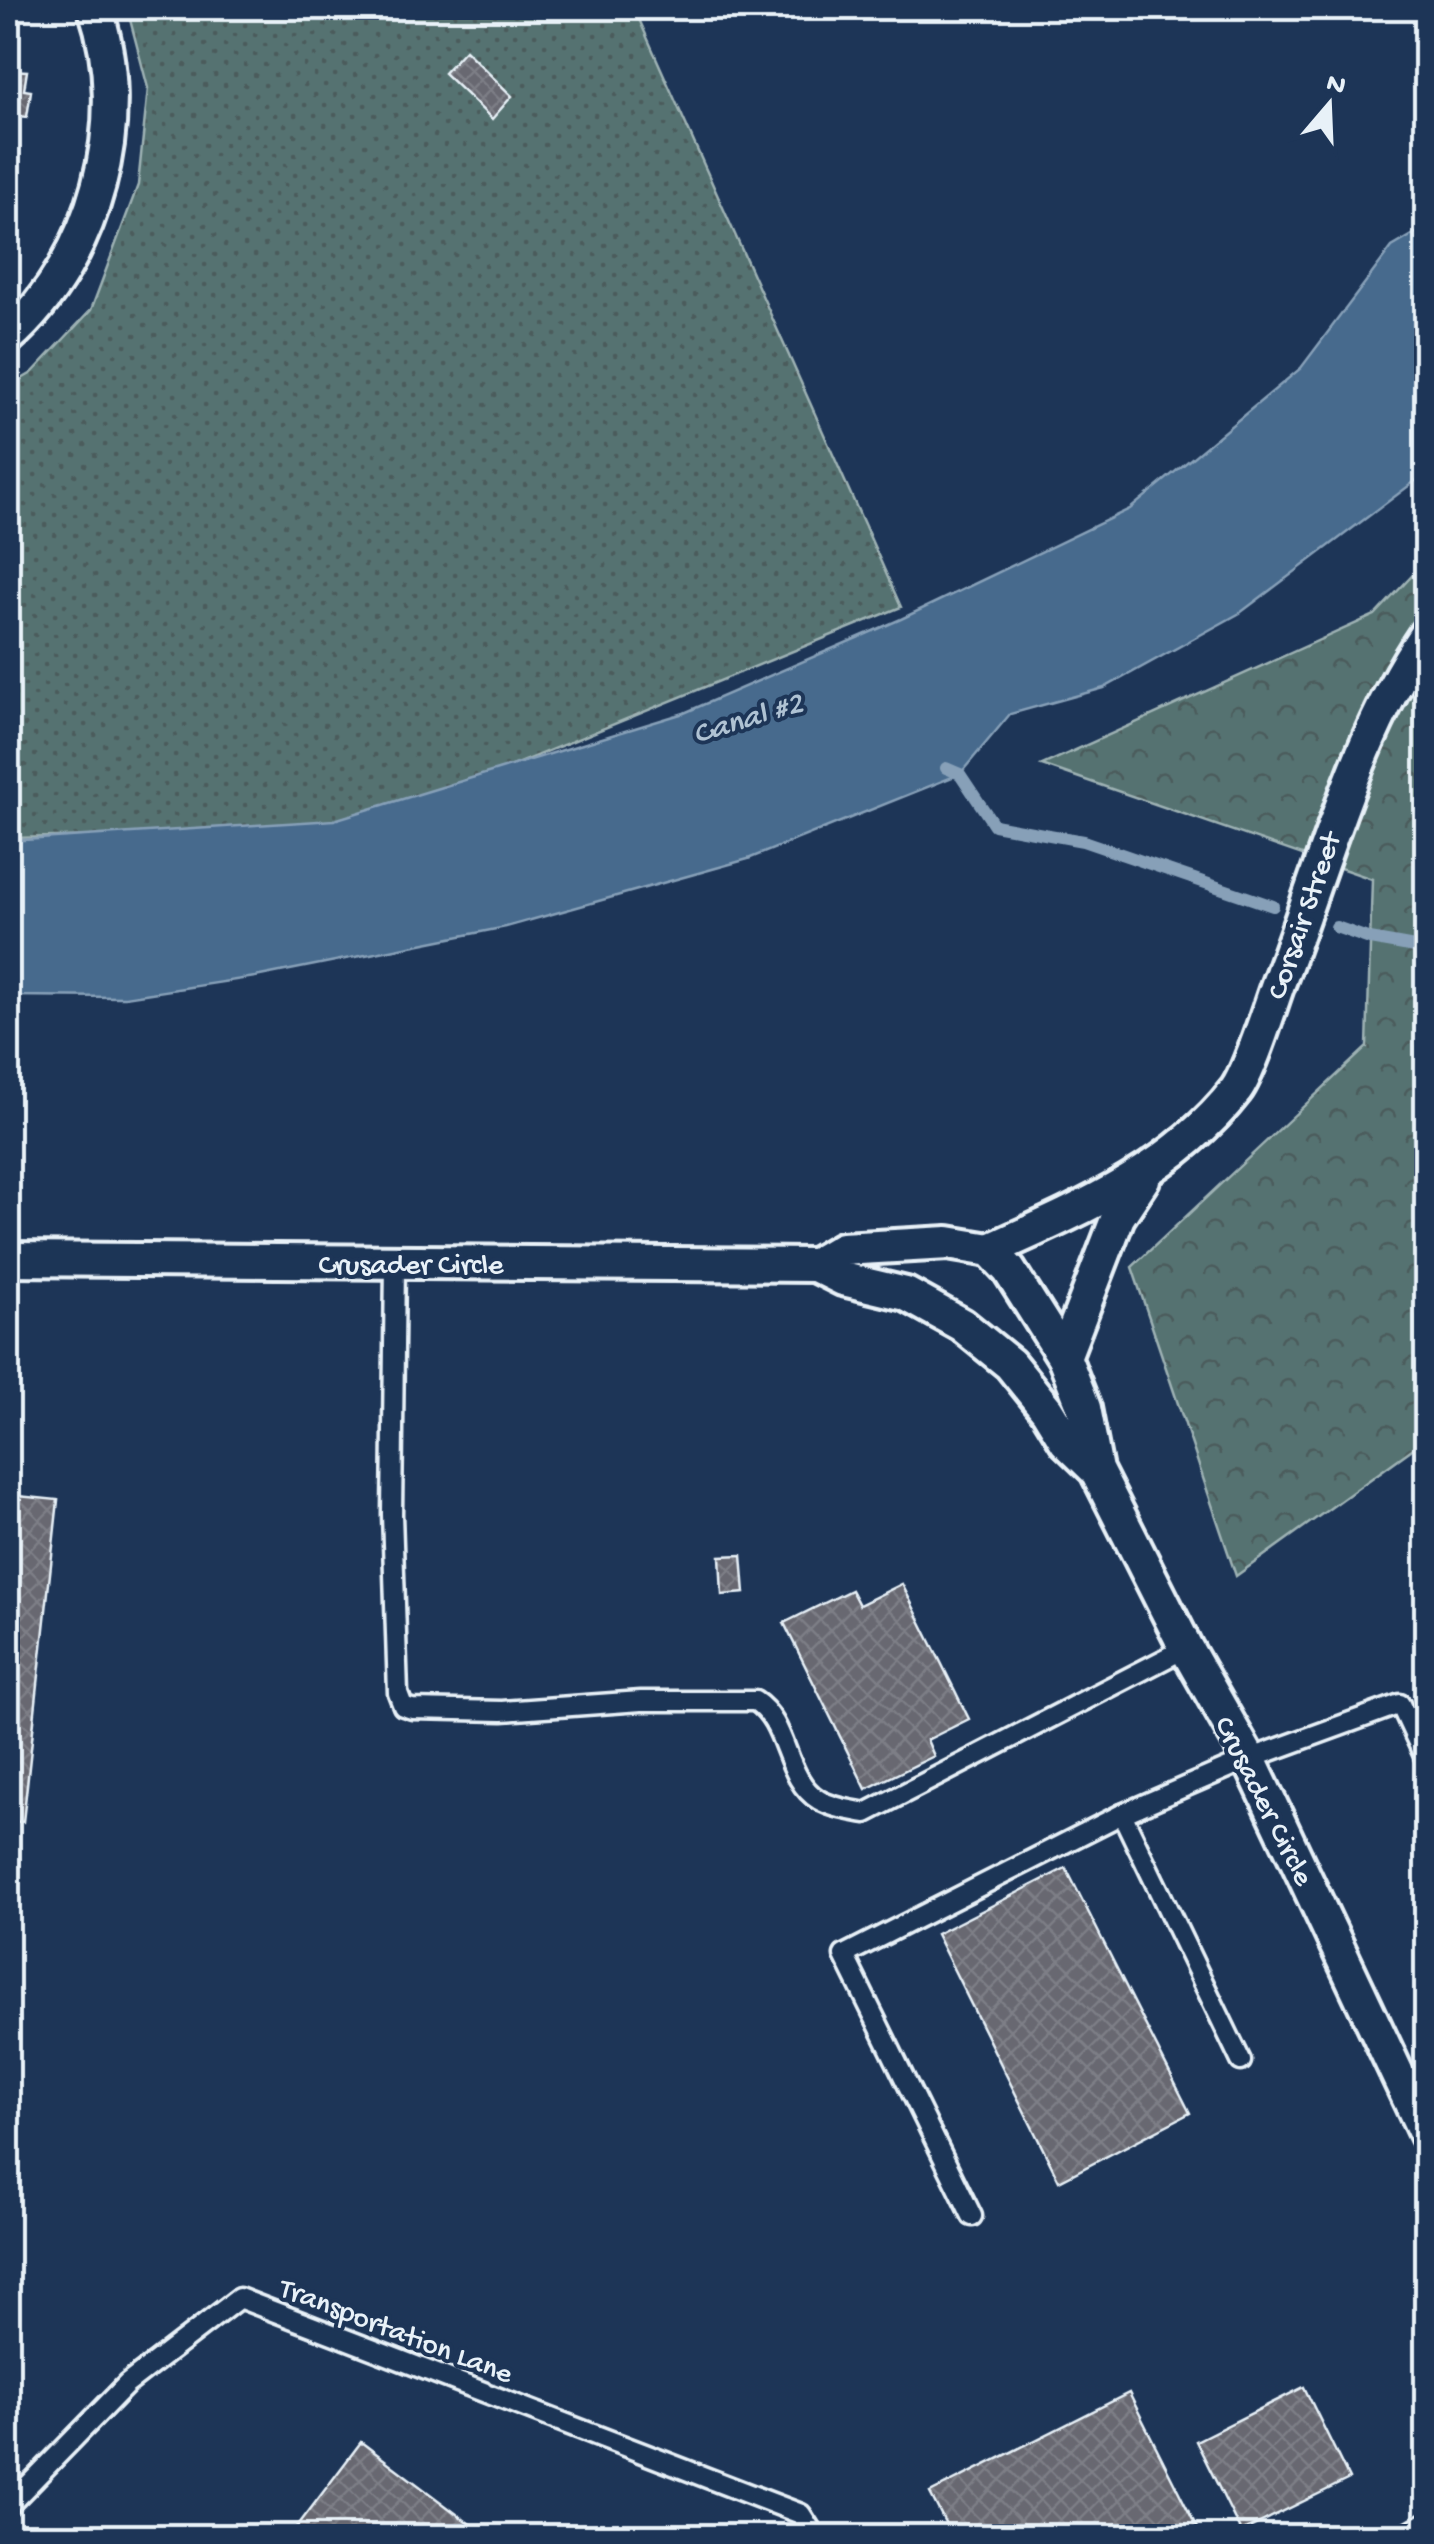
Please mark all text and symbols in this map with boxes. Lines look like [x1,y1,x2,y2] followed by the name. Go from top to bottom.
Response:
[1279,55,1379,155] north arrow
[1322,67,1350,104] text: N
[689,686,809,755] water label: Canal #2
[1261,826,1352,1005] street label: Corsair Street
[318,1250,504,1285] street label: Crusader Circle
[1204,1712,1320,1893] street label: Crusader Circle
[272,2272,517,2394] street label: Transportation Lane

